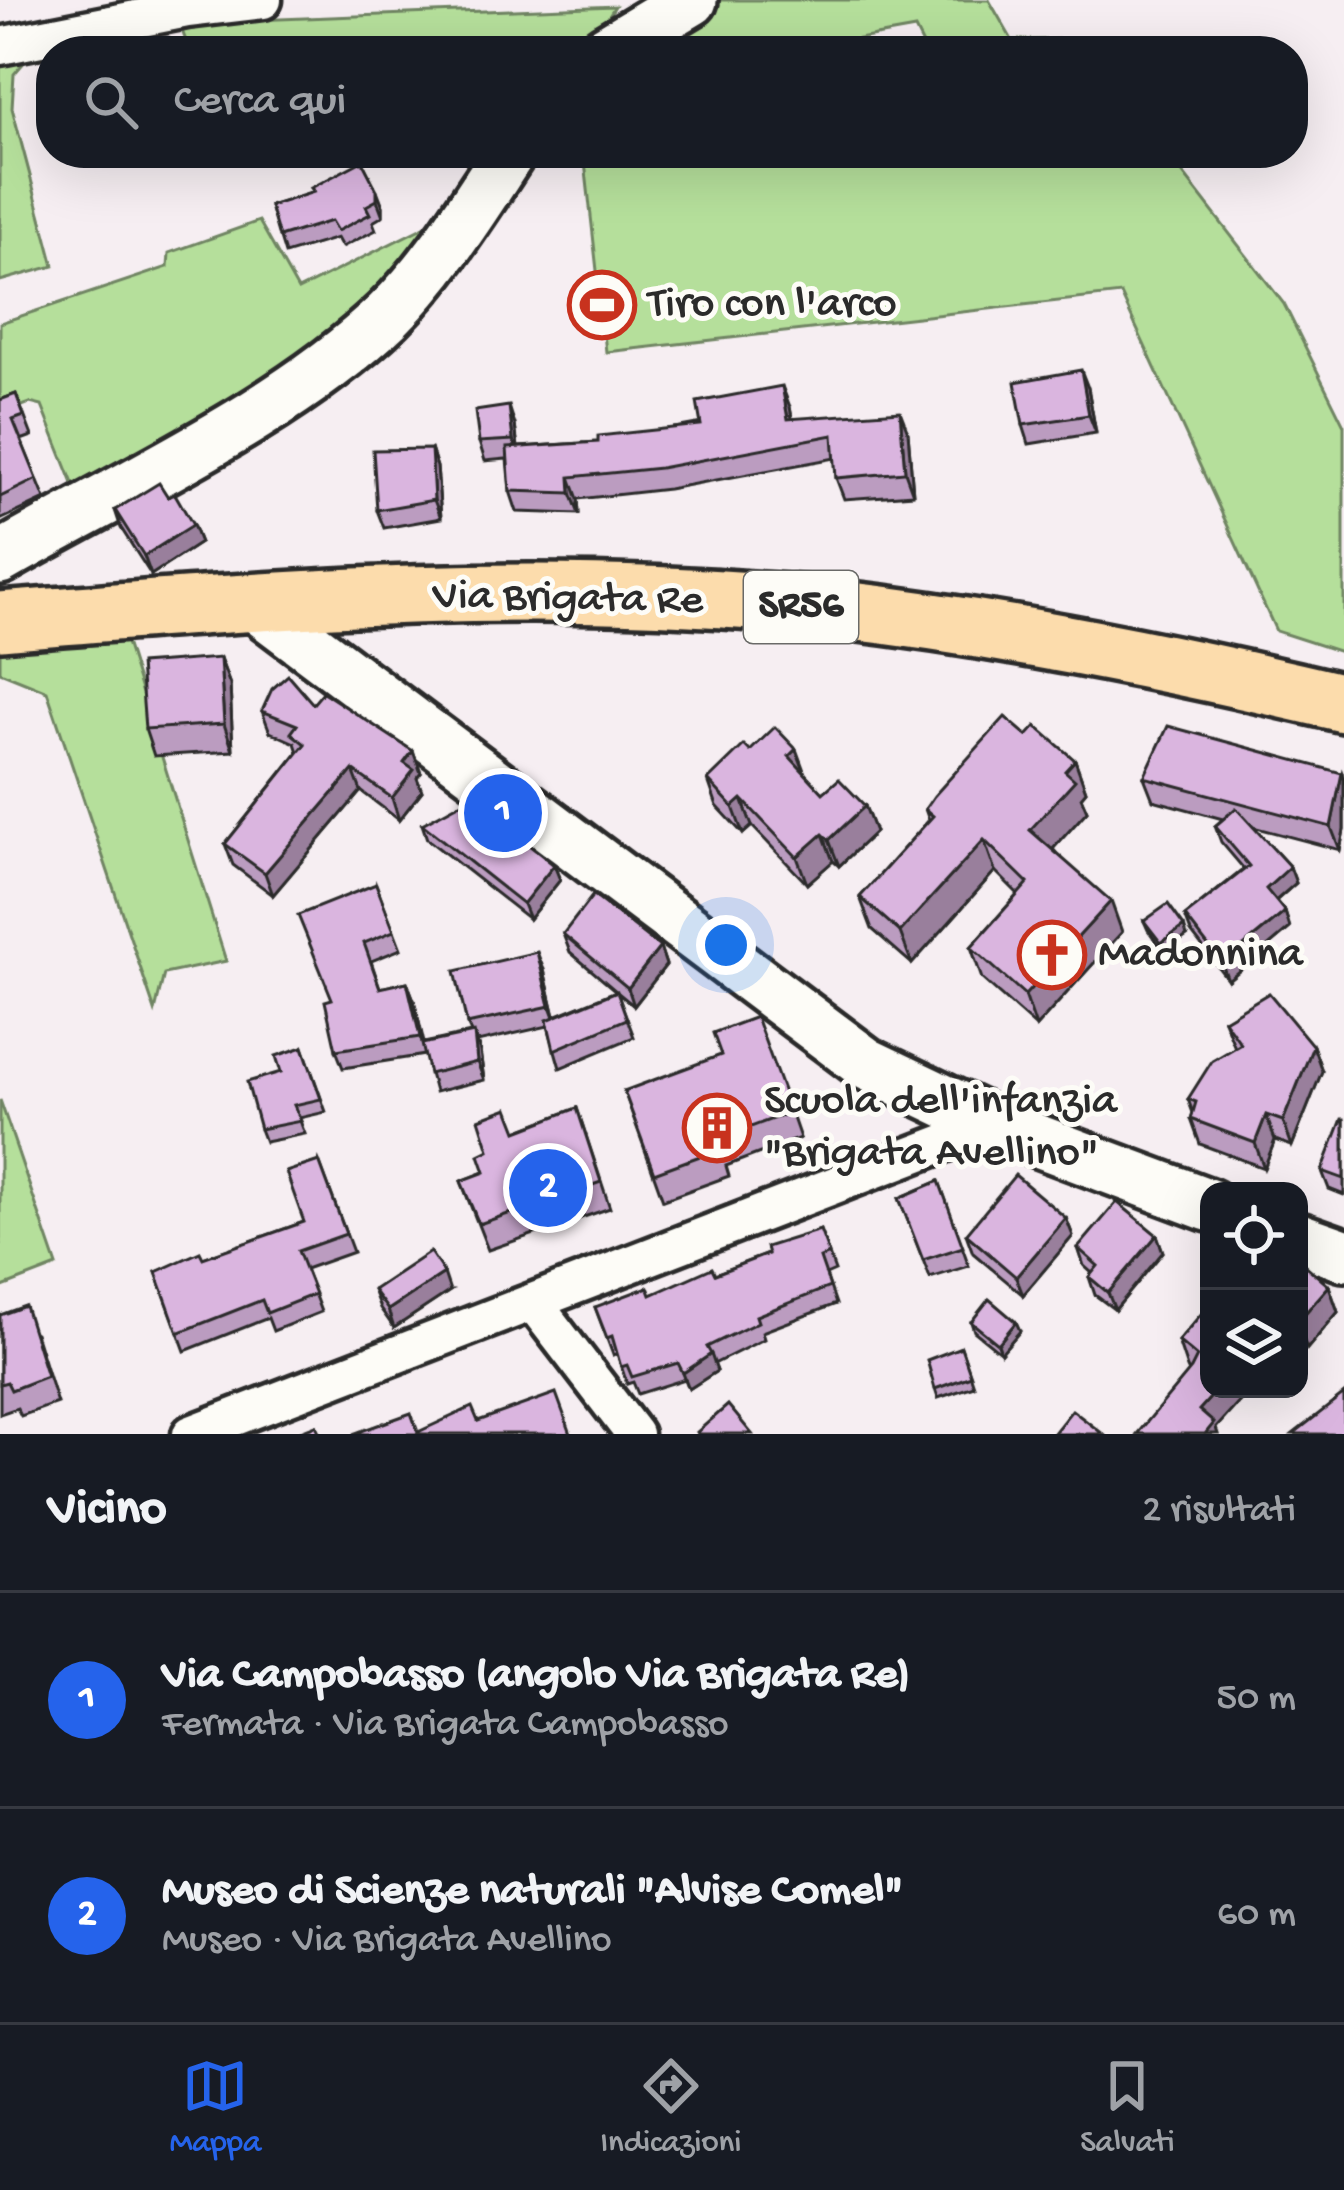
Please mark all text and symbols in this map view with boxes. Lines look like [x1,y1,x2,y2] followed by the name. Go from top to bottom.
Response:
[36,36,1308,168] search box
[78,69,144,135] icon: search
[174,76,346,129] text: Cerca qui
[567,270,637,340] sports icon: Tiro con l'arco
[645,279,897,332] place label: Tiro con l'arco
[431,571,704,629] street label: Via Brigata Re
[744,571,858,643] road number: SR56
[464,768,542,858] pin: 1
[696,915,756,975] your location
[1017,920,1087,990] church icon: Madonnina
[1098,929,1305,982] place label: Madonnina
[764,1076,1119,1181] place label: Scuola dell'infanzia "Brigata Avellino"
[682,1093,752,1163] building icon: Scuola dell'infanzia "Brigata Avellino"
[509,1143,587,1233] pin: 2
[1200,1182,1308,1398] map controls
[1200,1182,1308,1290] button: locate
[1200,1290,1308,1398] button: layers
[48,1482,167,1542] text: Vicino
[1142,1489,1296,1535] text: 2 risultati
[162,1650,910,1703] text: Via Campobasso (angolo Via Brigata Re)
[79,1677,95,1723] text: 1
[1216,1677,1296,1723] text: 50 m
[162,1703,729,1749] text: Fermata · Via Brigata Campobasso
[162,1866,903,1919] text: Museo di Scienze naturali "Alvise Comel"
[77,1893,97,1939] text: 2
[1217,1893,1296,1939] text: 60 m
[162,1919,611,1965] text: Museo · Via Brigata Avellino
[169,2053,261,2163] tab: Mappa
[600,2053,741,2163] tab: Indicazioni
[1080,2053,1175,2163] tab: Salvati

